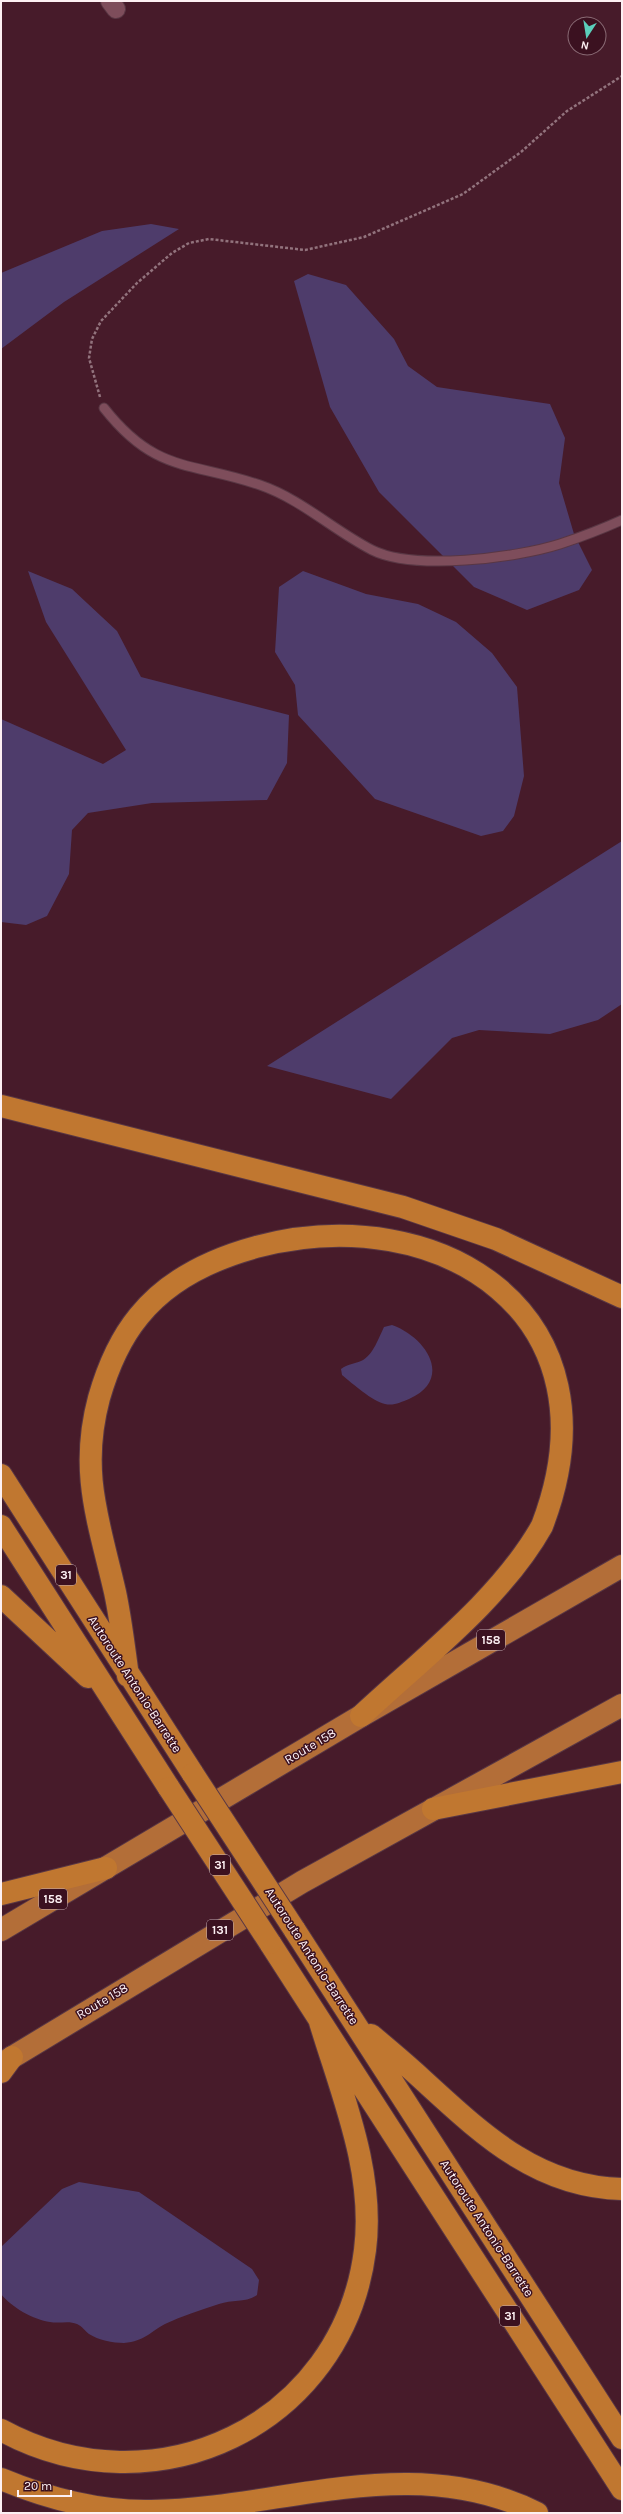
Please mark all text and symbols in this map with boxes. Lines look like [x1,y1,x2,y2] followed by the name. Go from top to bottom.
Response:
[567,16,607,56] north arrow
[580,38,590,52] text: N
[56,1565,76,1585] road number: 31
[85,1613,185,1755] street label: Autoroute Antonio-Barrette
[477,1630,505,1650] road number: 158
[282,1725,338,1767] street label: Route 158
[210,1855,230,1875] road number: 31
[262,1885,362,2027] street label: Autoroute Antonio-Barrette
[39,1889,67,1909] road number: 158
[207,1920,233,1940] road number: 131
[74,1980,130,2022] street label: Route 158
[437,2157,537,2299] street label: Autoroute Antonio-Barrette
[500,2306,520,2326] road number: 31
[18,2472,71,2498] scale bar
[24,2479,52,2493] text: 20 m

